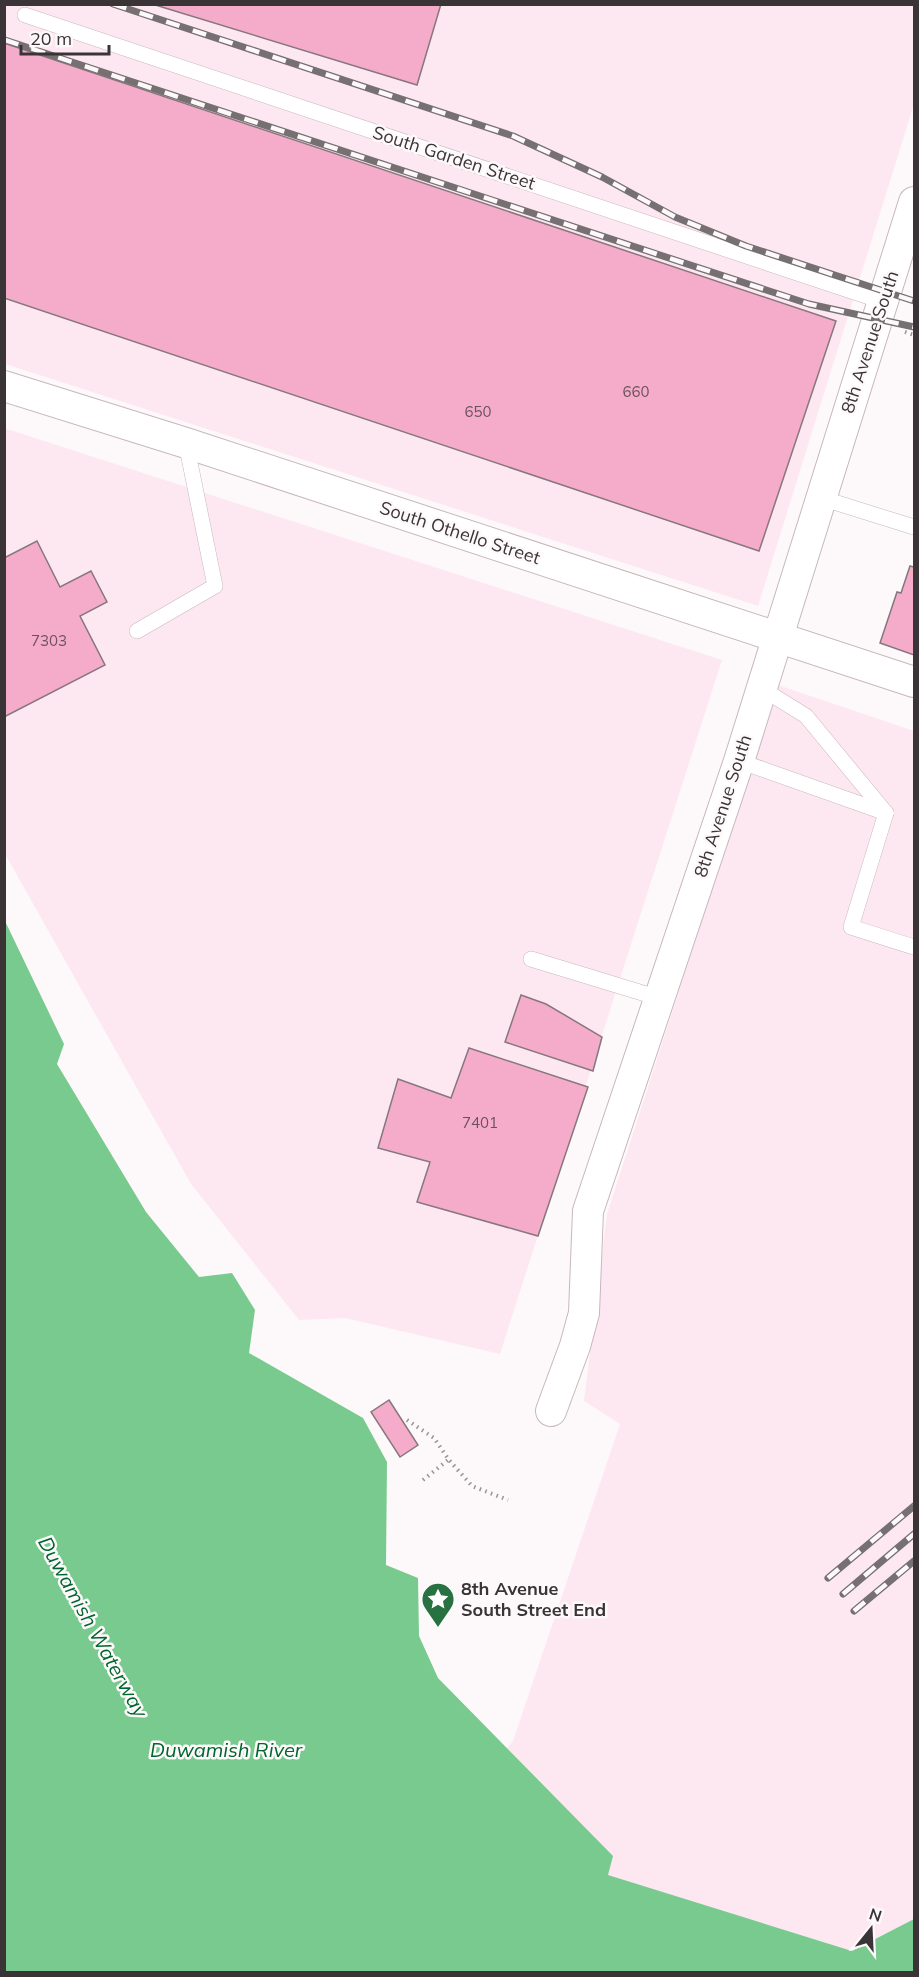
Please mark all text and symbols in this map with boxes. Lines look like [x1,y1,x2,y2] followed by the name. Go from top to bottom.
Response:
[21,18,110,56] scale bar
[30,27,72,50] text: 20 m
[370,120,538,195] street label: South Garden Street
[836,268,903,416] street label: 8th Avenue South
[622,382,650,401] house number: 660
[464,402,492,421] house number: 650
[377,496,543,569] street label: South Othello Street
[31,631,67,650] house number: 7303
[689,732,756,880] street label: 8th Avenue South
[462,1113,498,1132] house number: 7401
[33,1532,154,1723] water label: Duwamish Waterway
[461,1577,606,1621] place label: 8th Avenue South Street End
[420,1581,456,1628] place icon: 8th Avenue South Street End
[150,1737,303,1762] water label: Duwamish River
[841,1899,901,1959] north arrow
[867,1903,884,1926] text: N

